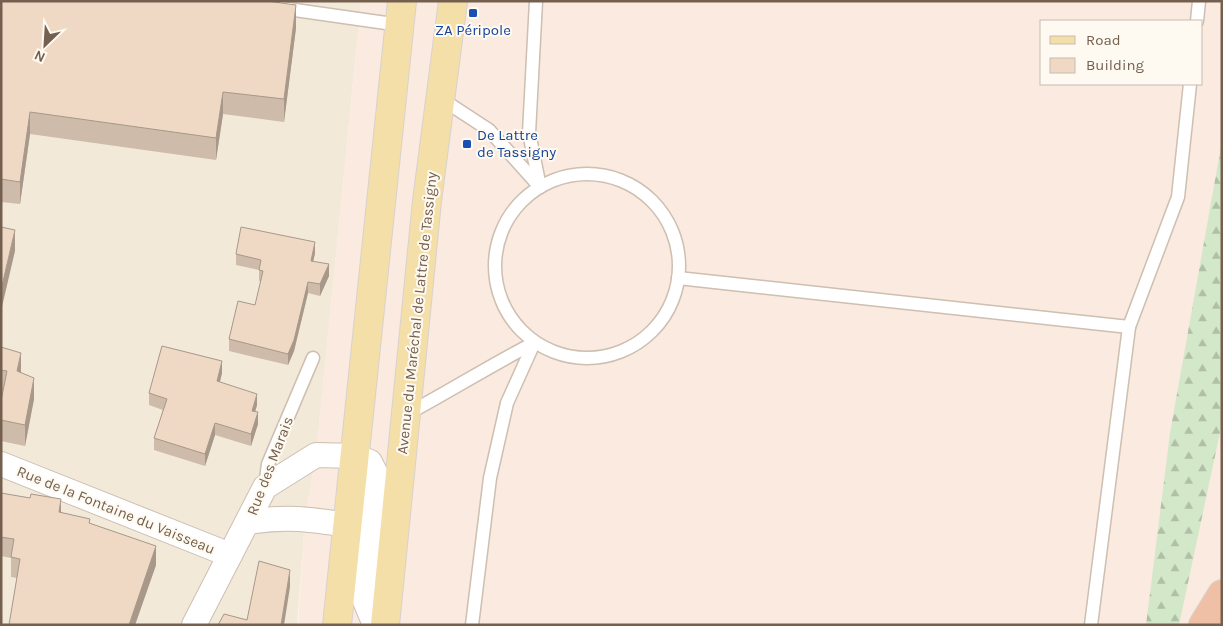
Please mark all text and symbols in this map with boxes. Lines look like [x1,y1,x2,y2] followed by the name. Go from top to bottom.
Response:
[467,7,479,19] marker: ZA Péripole
[20,20,70,70] north arrow
[1040,20,1203,85] legend
[435,21,511,39] place label: ZA Péripole
[1086,31,1121,49] text: Road
[32,47,48,66] text: N
[1086,56,1144,74] text: Building
[477,126,556,161] place label: De Lattre de Tassigny
[461,138,473,150] marker: De Lattre de Tassigny
[393,171,441,455] street label: Avenue du Maréchal de Lattre de Tassigny
[243,414,297,518] street label: Rue des Marais
[14,462,218,558] street label: Rue de la Fontaine du Vaisseau

